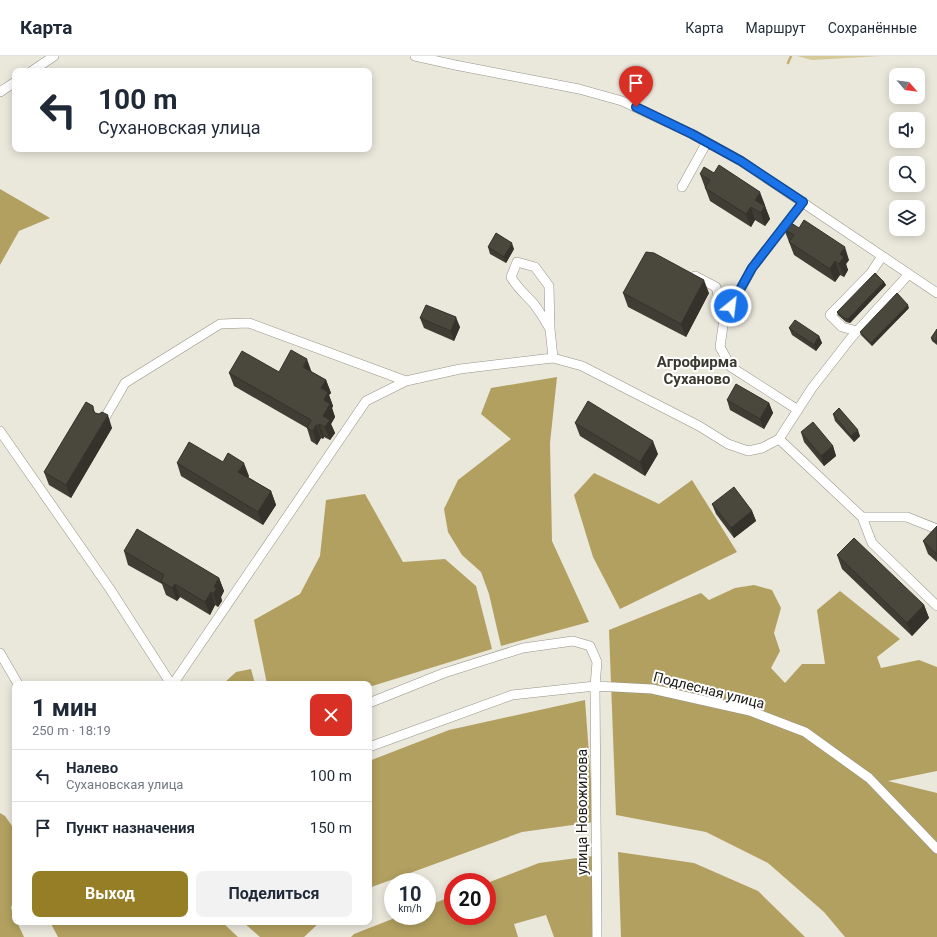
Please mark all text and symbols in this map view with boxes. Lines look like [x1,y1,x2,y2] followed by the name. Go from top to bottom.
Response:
[20,16,72,39] text: Карта
[685,20,724,36] text: Карта
[746,20,806,36] text: Маршрут
[828,20,917,36] text: Сохранённые
[619,66,653,107] pin
[889,68,925,104] north arrow
[889,68,925,236] map controls
[625,72,647,94] icon: arrive
[98,83,177,116] text: 100 m
[32,84,84,136] icon: left
[889,112,925,148] button: sound
[98,117,261,138] text: Сухановская улица
[889,156,925,192] button: search
[889,200,925,236] button: layers
[710,285,752,327] position arrow
[657,353,737,388] district label: Агрофирма Суханово
[652,668,766,712] street label: Подлесная улица
[32,694,97,722] text: 1 мин
[310,694,352,736] button: close
[32,723,111,738] text: 250 m · 18:19
[574,749,590,875] street label: улица Новожилова
[66,759,118,777] text: Налево
[32,765,54,787] icon: left
[310,767,352,785] text: 100 m
[66,777,183,792] text: Сухановская улица
[32,817,54,839] icon: arrive
[66,819,195,837] text: Пункт назначения
[310,819,352,837] text: 150 m
[32,871,188,917] button: Выход
[196,871,352,917] button: Поделиться
[444,873,496,925] speed limit sign: 20
[399,882,421,906] text: 10
[398,903,422,914] text: km/h

